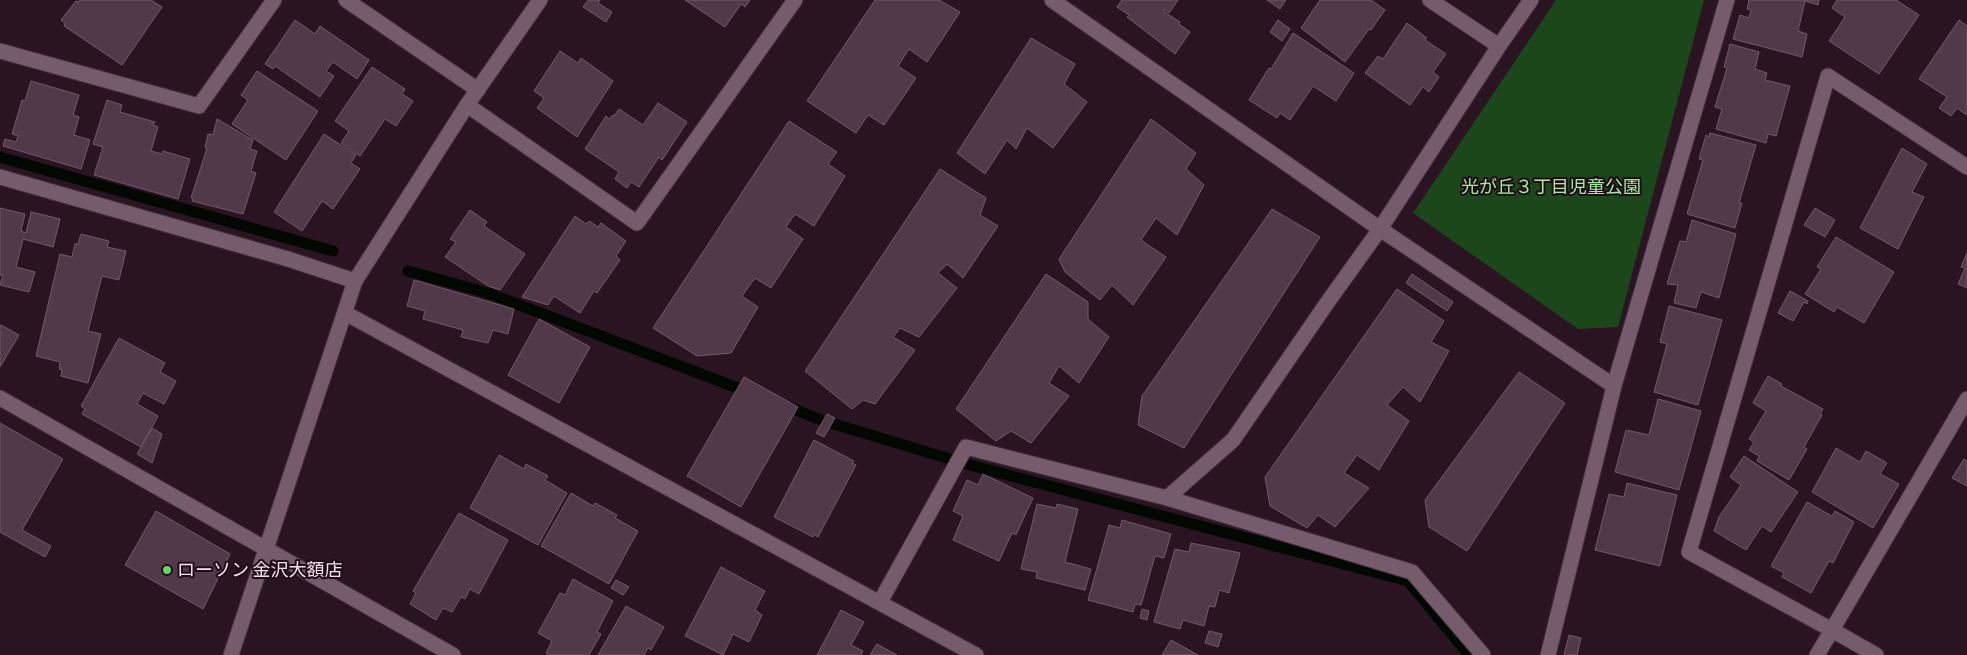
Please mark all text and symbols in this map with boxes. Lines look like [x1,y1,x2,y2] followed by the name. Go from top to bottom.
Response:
[1461,175,1641,200] park label: 光が丘３丁目児童公園
[177,558,343,583] place label: ローソン 金沢大額店
[161,564,173,576] marker: ローソン 金沢大額店

